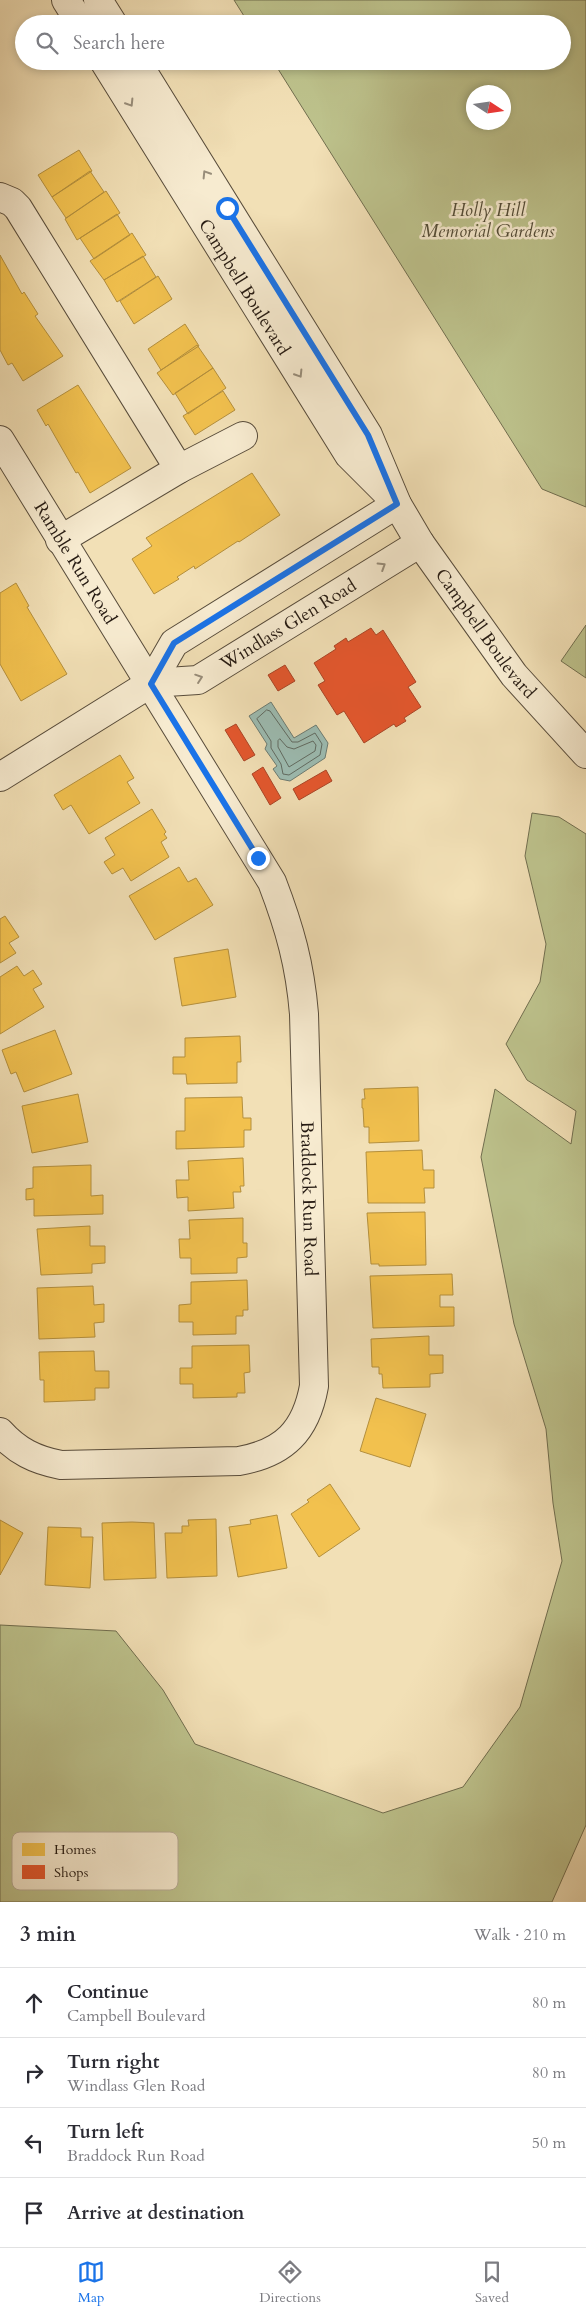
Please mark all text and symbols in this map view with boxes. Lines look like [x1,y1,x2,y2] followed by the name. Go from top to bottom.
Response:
[15,15,571,70] search box
[33,29,61,57] icon: search
[73,30,165,56] text: Search here
[466,85,511,130] north arrow
[124,97,133,106] one-way arrow
[203,171,213,180] one-way arrow
[216,197,239,220] route start
[422,198,555,244] park label: Holly Hill Memorial Gardens
[193,214,296,360] street label: Campbell Boulevard
[293,369,302,378] one-way arrow
[28,497,123,629] street label: Ramble Run Road
[376,563,385,573] one-way arrow
[429,563,542,704] street label: Campbell Boulevard
[215,573,361,676] street label: Windlass Glen Road
[194,674,202,684] one-way arrow
[247,847,270,870] route end
[294,1121,324,1277] street label: Braddock Run Road
[12,1832,178,1890] legend
[54,1840,96,1859] text: Homes
[54,1863,89,1882] text: Shops
[20,1920,76,1949] text: 3 min
[474,1924,566,1946] text: Walk · 210 m
[67,1979,149,2005] text: Continue
[20,1989,48,2017] icon: ahead
[532,1992,566,2014] text: 80 m
[67,2005,205,2027] text: Campbell Boulevard
[67,2049,159,2075] text: Turn right
[20,2059,48,2087] icon: right
[532,2062,566,2084] text: 80 m
[67,2075,205,2097] text: Windlass Glen Road
[67,2119,144,2145] text: Turn left
[20,2129,48,2157] icon: left
[532,2132,566,2154] text: 50 m
[67,2145,205,2167] text: Braddock Run Road
[20,2199,48,2227] icon: arrive
[67,2200,244,2226] text: Arrive at destination
[77,2258,105,2307] tab: Map
[259,2258,321,2307] tab: Directions
[475,2258,509,2307] tab: Saved

